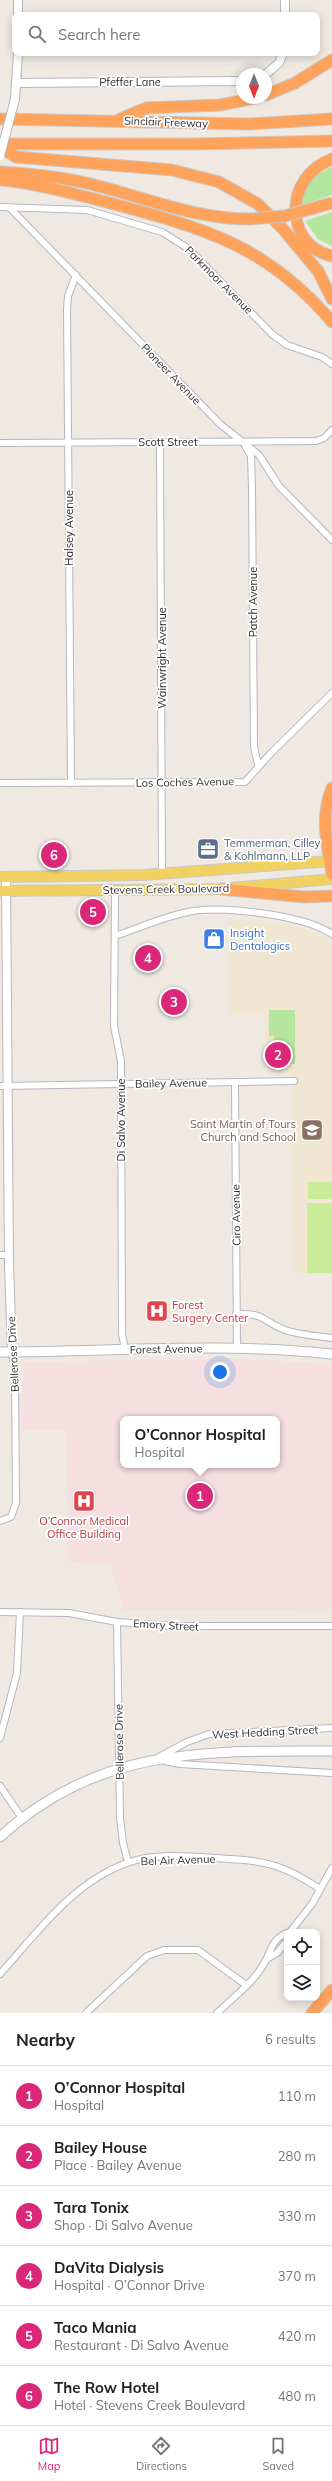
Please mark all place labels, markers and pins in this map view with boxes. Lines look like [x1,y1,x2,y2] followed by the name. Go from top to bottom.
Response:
[195,836,221,862] office icon: Temmerman, Cilley & Kohlmann, LLP
[224,836,320,863] place label: Temmerman, Cilley & Kohlmann, LLP
[41,840,67,870] pin: 6
[80,897,106,927] pin: 5
[201,926,227,952] shop icon: Insight Dentalogics
[230,926,290,953] place label: Insight Dentalogics
[135,943,161,973] pin: 4
[161,987,187,1017] pin: 3
[265,1040,291,1070] pin: 2
[190,1117,296,1144] place label: Saint Martin of Tours Church and School
[299,1117,325,1143] school or university icon: Saint Martin of Tours Church and School
[144,1298,170,1324] hospital icon: Forest Surgery Center
[172,1298,248,1325] place label: Forest Surgery Center
[187,1481,213,1511] pin: 1
[71,1488,97,1514] hospital icon: O’Connor Medical Office Building
[39,1514,129,1541] place label: O’Connor Medical Office Building

